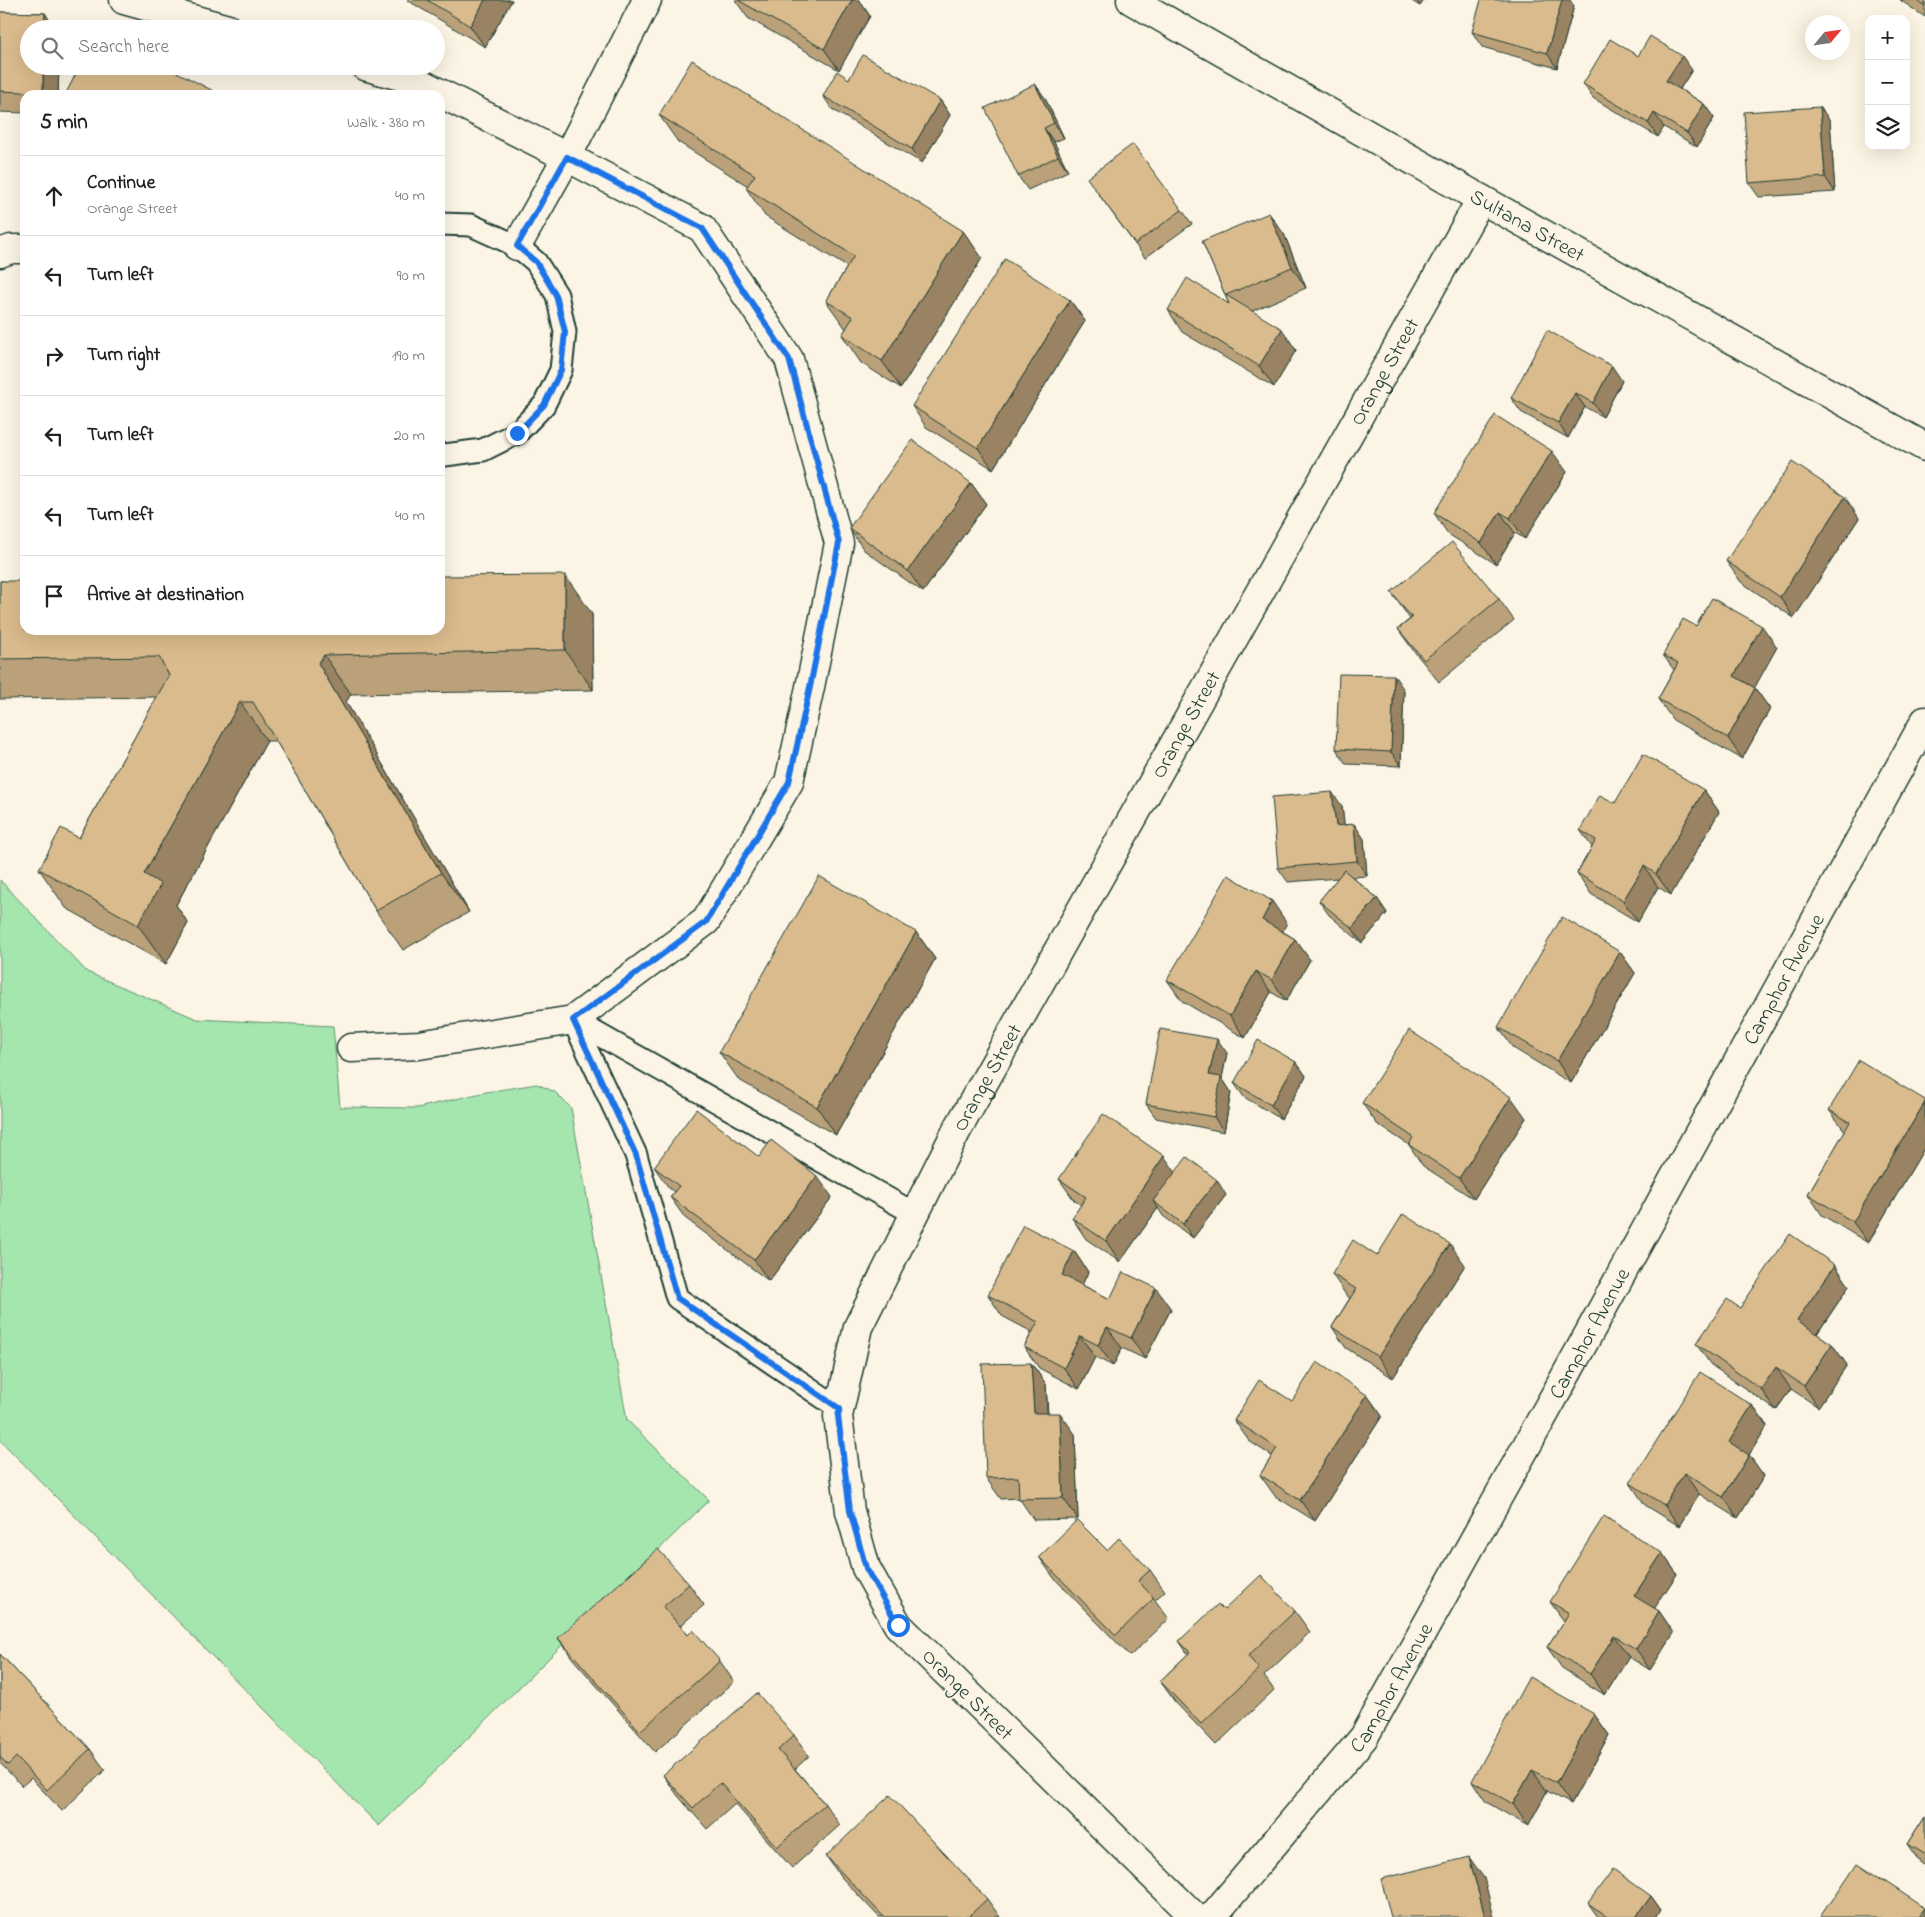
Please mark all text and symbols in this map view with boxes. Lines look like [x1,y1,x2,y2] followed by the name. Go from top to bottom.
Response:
[1805,15,1850,60] north arrow
[1865,15,1910,150] map controls
[1865,15,1910,60] button: +
[20,20,445,75] search box
[38,34,66,62] icon: search
[78,34,169,61] text: Search here
[1865,60,1910,105] button: −
[1865,105,1910,150] button: layers
[40,108,88,138] text: 5 min
[347,111,425,135] text: Walk · 380 m
[87,170,155,197] text: Continue
[40,182,68,210] icon: ahead
[1464,183,1590,271] street label: Sultana Street
[395,184,425,208] text: 40 m
[87,197,178,221] text: Orange Street
[40,262,68,290] icon: left
[87,262,154,289] text: Turn left
[397,264,425,288] text: 90 m
[1343,313,1428,432] street label: Orange Street
[40,342,68,370] icon: right
[87,342,160,369] text: Turn right
[392,344,425,368] text: 190 m
[40,422,68,450] icon: left
[87,422,154,449] text: Turn left
[506,422,529,445] route end
[394,424,425,448] text: 20 m
[40,502,68,530] icon: left
[87,502,154,529] text: Turn left
[395,504,425,528] text: 40 m
[40,582,68,610] icon: arrive
[87,582,244,609] text: Arrive at destination
[1145,666,1229,785] street label: Orange Street
[1737,908,1834,1051] street label: Camphor Avenue
[946,1019,1031,1138] street label: Orange Street
[1543,1263,1639,1405] street label: Camphor Avenue
[887,1614,910,1637] route start
[1344,1617,1442,1760] street label: Camphor Avenue
[912,1643,1019,1750] street label: Orange Street

